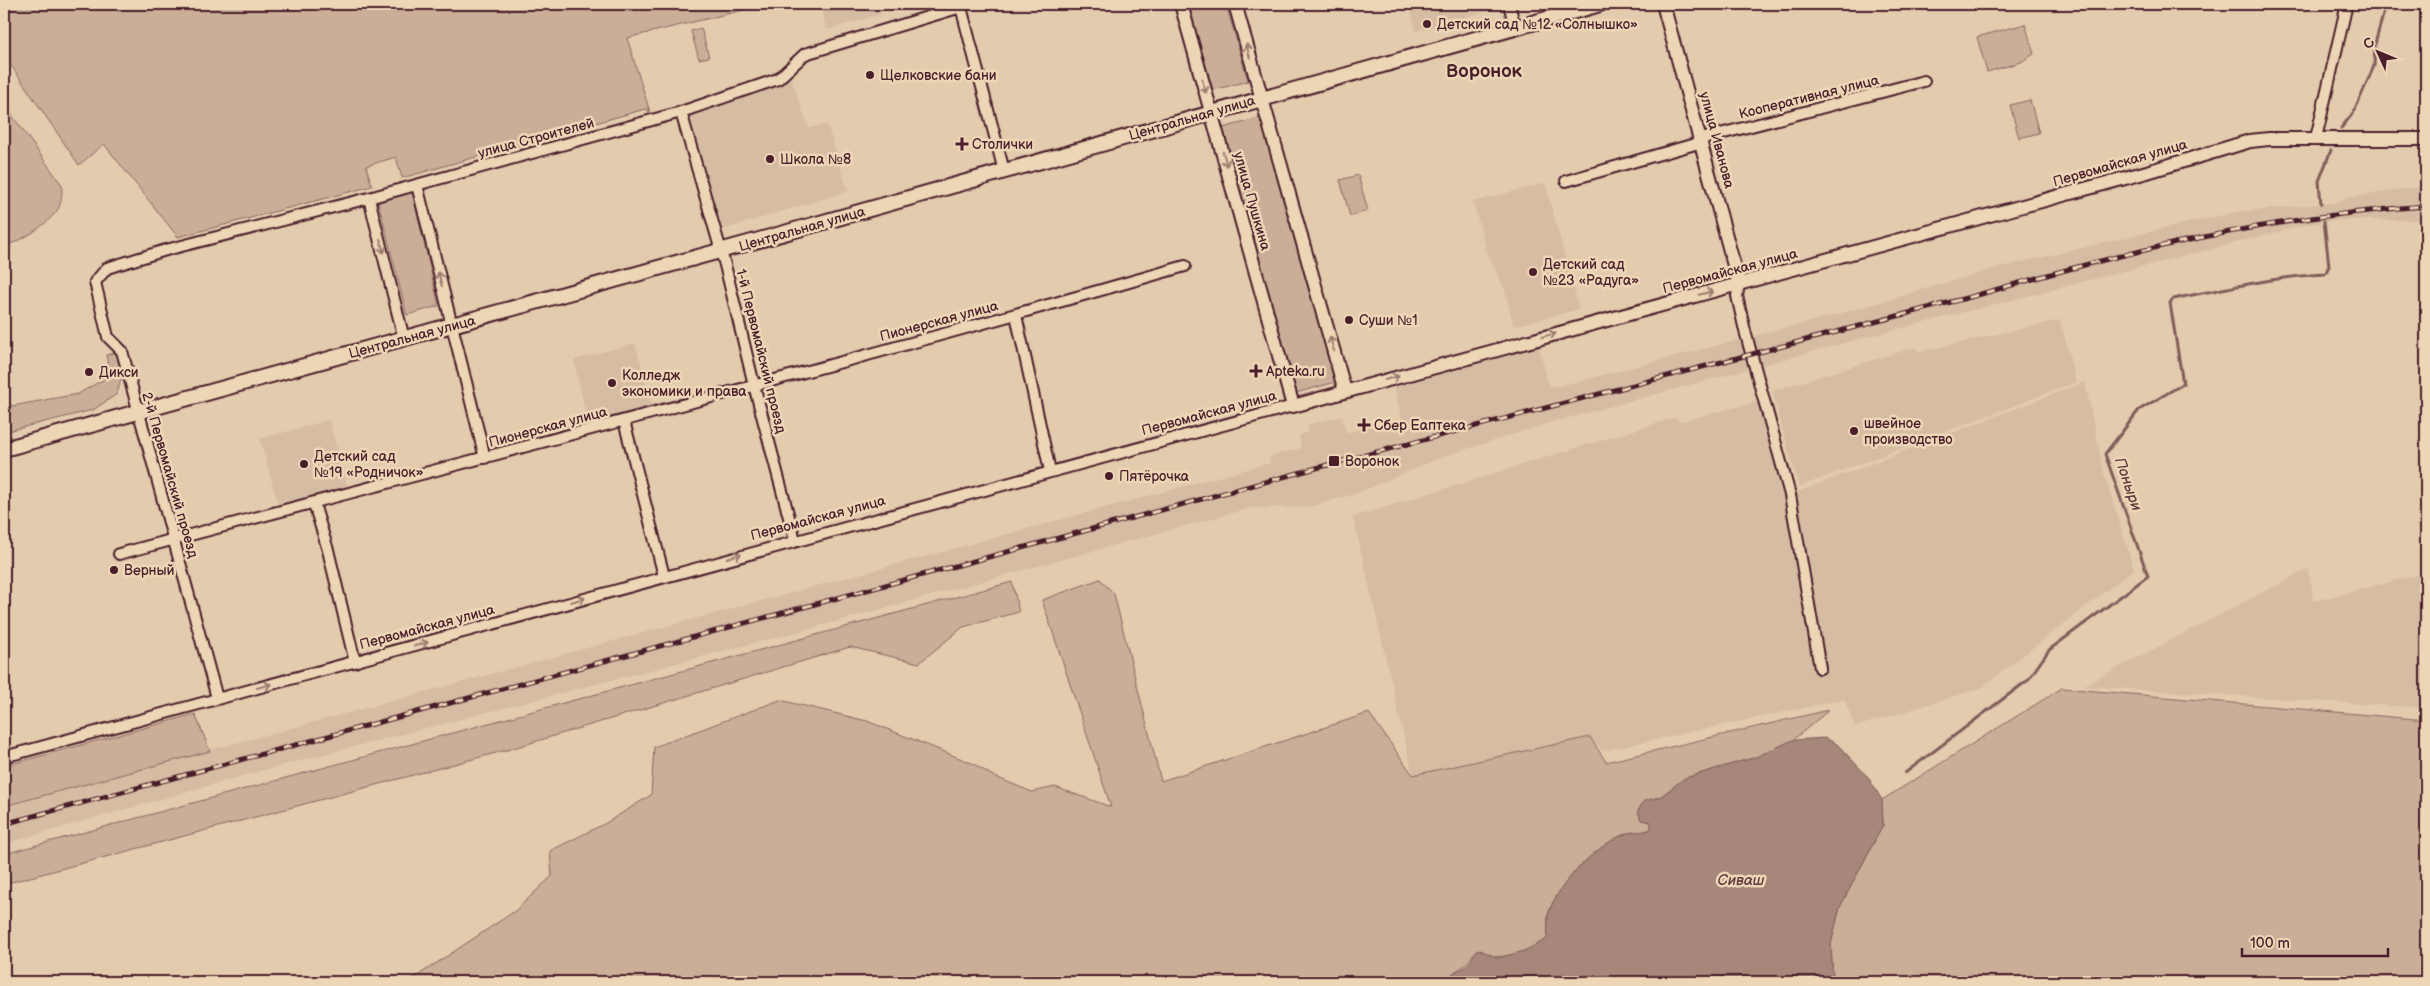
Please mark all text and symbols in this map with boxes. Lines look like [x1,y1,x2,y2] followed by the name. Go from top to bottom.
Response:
[1437,16,1638,33] place label: Детский сад №12 «Солнышко»
[1421,18,1433,30] marker: Детский сад №12 «Солнышко»
[2352,28,2402,78] north arrow
[2360,34,2379,53] text: С
[1243,44,1252,60] one-way arrow
[1446,60,1523,83] district label: Воронок
[880,67,997,84] place label: Щелковские бани
[864,69,876,81] marker: Щелковские бани
[1737,71,1882,123] street label: Кооперативная улица
[1200,78,1209,94] one-way arrow
[1696,90,1738,191] street label: улица Иванова
[1127,92,1258,144] street label: Центральная улица
[476,114,596,162] street label: улица Строителей
[2051,135,2190,190] street label: Первомайская улица
[972,136,1033,153] place label: Столички
[956,138,968,150] marker: Столички
[1220,150,1230,166] one-way arrow
[1230,150,1274,253] street label: улица Пушкина
[780,151,851,168] place label: Школа №8
[764,153,776,165] marker: Школа №8
[737,203,868,255] street label: Центральная улица
[377,237,387,253] one-way arrow
[1661,245,1800,297] street label: Первомайская улица
[1543,256,1639,289] place label: Детский сад №23 «Радуга»
[1527,266,1539,278] marker: Детский сад №23 «Радуга»
[732,267,790,435] street label: 1-й Первомайский проезд
[435,271,444,287] one-way arrow
[1697,288,1713,297] one-way arrow
[878,297,1001,345] street label: Пионерская улица
[347,312,478,362] street label: Центральная улица
[1359,312,1418,329] place label: Суши №1
[1343,314,1355,326] marker: Суши №1
[1540,330,1556,339] one-way arrow
[1326,336,1336,352] one-way arrow
[1266,363,1325,380] place label: Apteka.ru
[99,364,139,381] place label: Дикси
[1250,365,1262,377] marker: Apteka.ru
[83,366,95,378] marker: Дикси
[622,367,747,400] place label: Колледж экономики и права
[1384,372,1400,382] one-way arrow
[606,377,618,389] marker: Колледж экономики и права
[1140,387,1279,439] street label: Первомайская улица
[138,390,202,560] street label: 2-й Первомайский проезд
[487,403,610,451] street label: Пионерская улица
[1864,415,1953,448] place label: швейное производство
[1374,417,1467,434] place label: Сбер Еаптека
[1358,419,1370,431] marker: Сбер Еаптека
[1848,425,1860,437] marker: швейное производство
[314,448,424,481] place label: Детский сад №19 «Родничок»
[1345,453,1400,470] place label: Воронок
[1327,454,1341,468] marker: Воронок
[2110,455,2146,514] water label: Поныри
[298,458,310,470] marker: Детский сад №19 «Родничок»
[1119,468,1190,485] place label: Пятёрочка
[1103,470,1115,482] marker: Пятёрочка
[749,492,888,544] street label: Первомайская улица
[726,551,742,561] one-way arrow
[124,562,175,579] place label: Верный
[108,564,120,576] marker: Верный
[570,595,586,605] one-way arrow
[358,601,497,653] street label: Первомайская улица
[413,638,429,648] one-way arrow
[256,680,272,690] one-way arrow
[1718,871,1765,890] water label: Сиваш
[2242,926,2389,958] scale bar
[2250,934,2290,953] text: 100 m

